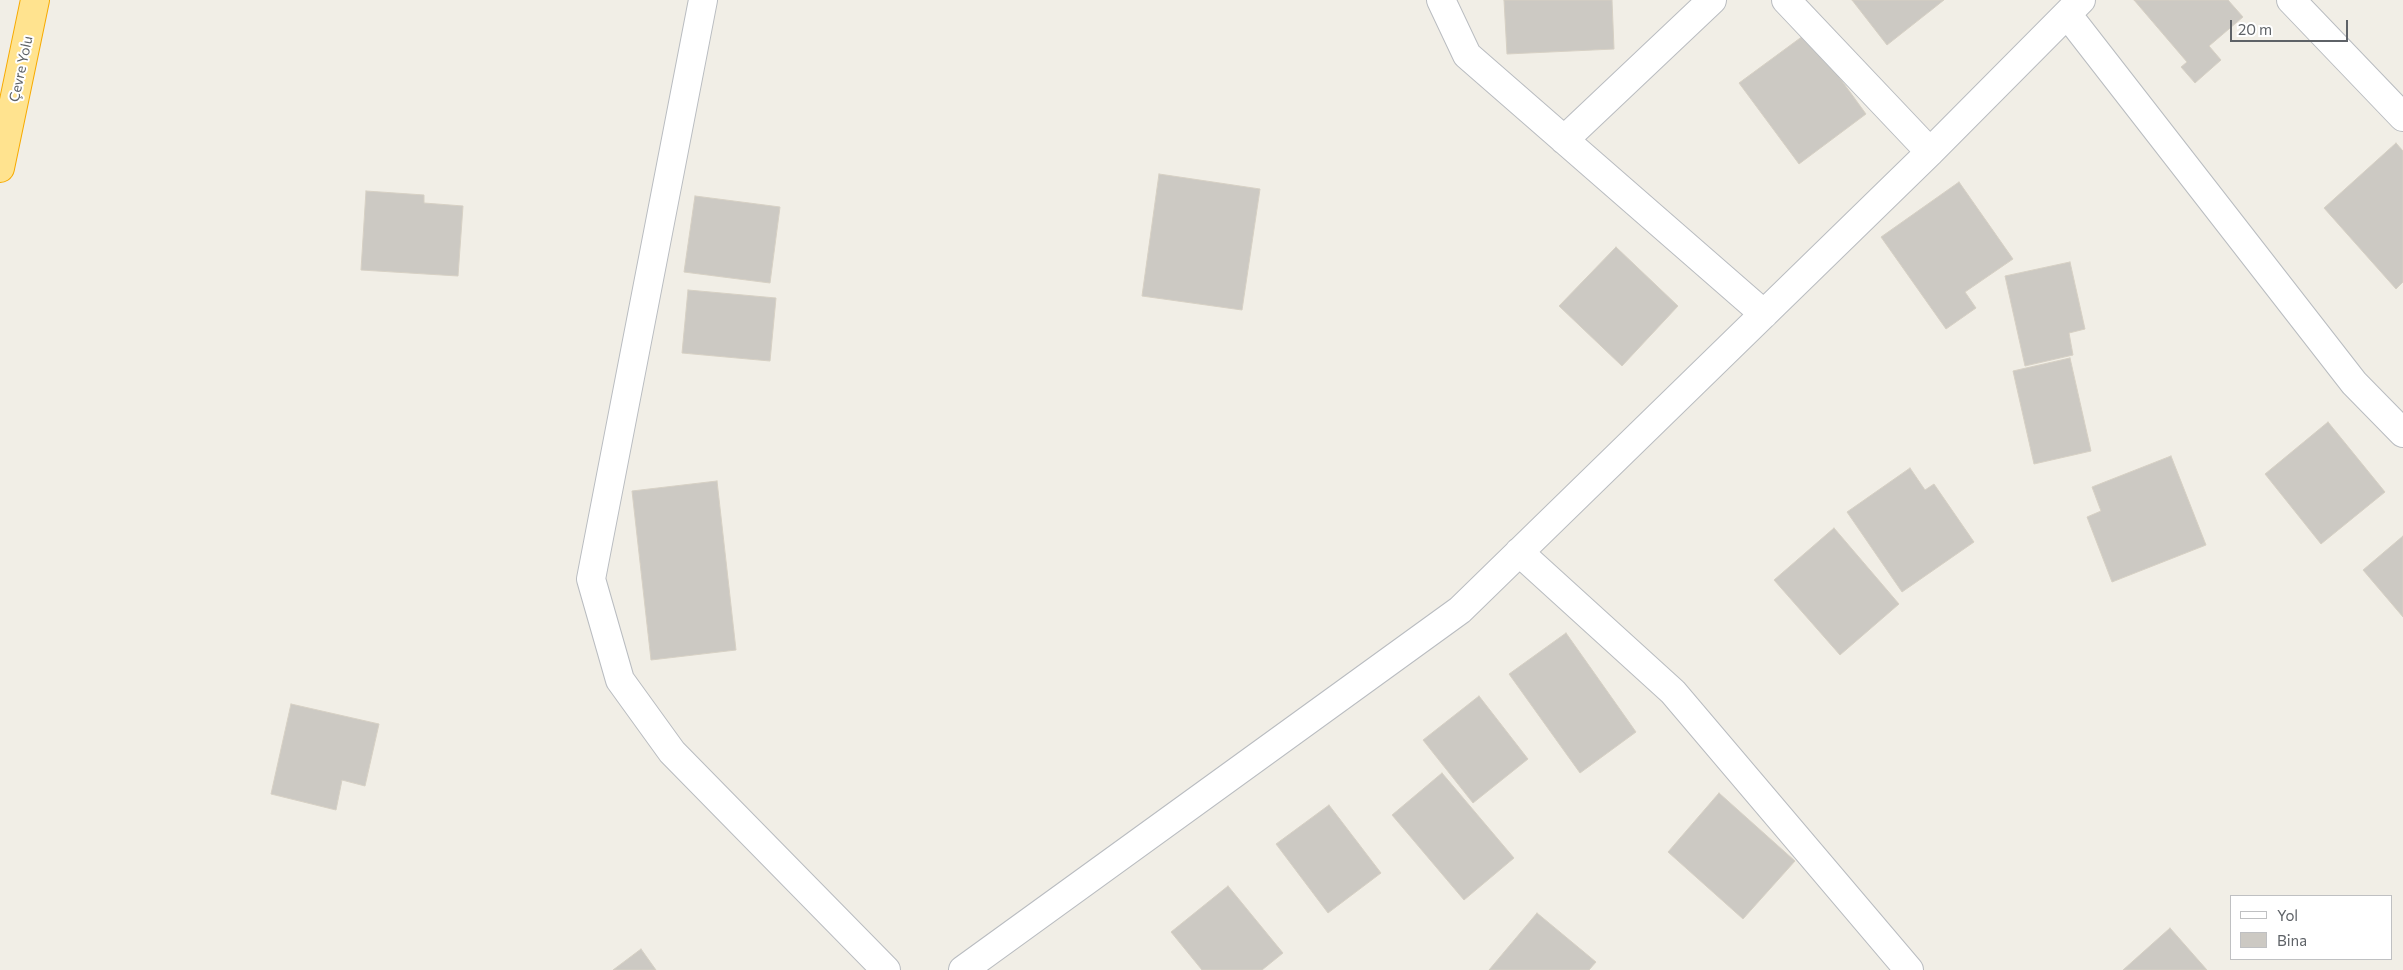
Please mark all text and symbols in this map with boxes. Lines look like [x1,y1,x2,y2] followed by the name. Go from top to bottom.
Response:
[2233,10,2350,42] scale bar
[2238,20,2272,38] text: 20 m
[6,35,36,103] street label: Çevre Yolu
[2230,895,2393,960] legend
[2277,906,2298,924] text: Yol
[2277,931,2307,949] text: Bina

